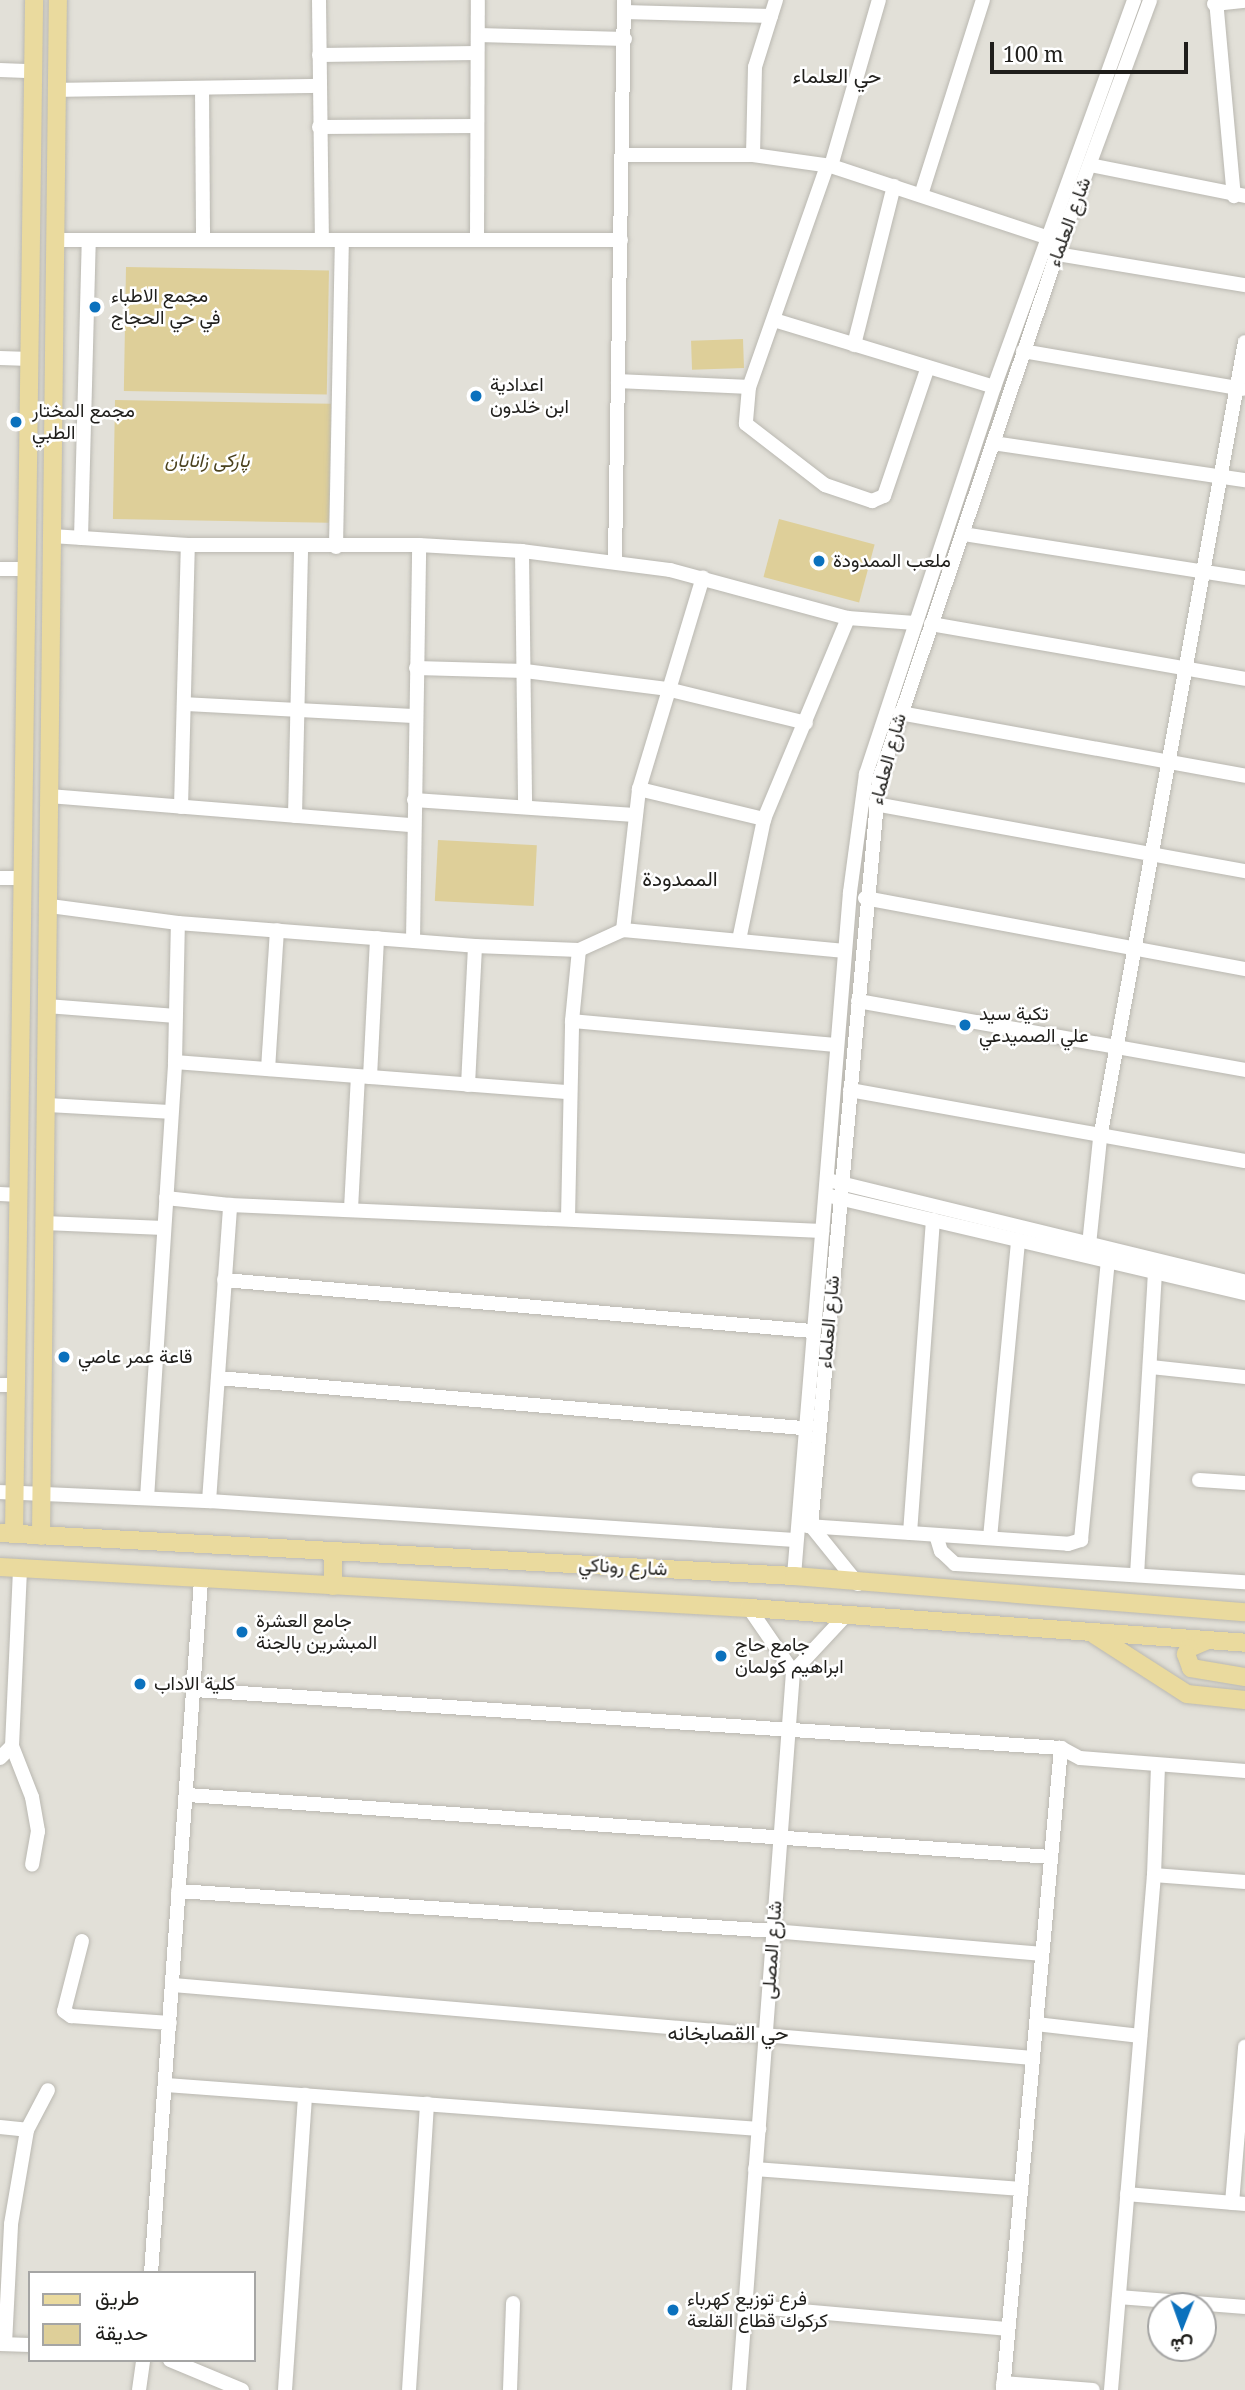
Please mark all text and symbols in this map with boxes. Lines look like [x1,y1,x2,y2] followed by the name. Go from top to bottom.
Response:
[993,28,1191,72] scale bar
[1003,40,1064,68] text: 100 m
[793,62,881,88] district label: حي العلماء
[1042,174,1096,270] street label: شارع العلماء
[111,285,220,329] place label: مجمع الاطباء في حي الحجاج
[85,297,105,317] marker: مجمع الاطباء في حي الحجاج
[490,374,569,418] place label: اعدادية ابن خلدون
[468,388,484,404] marker: اعدادية ابن خلدون
[32,400,135,444] place label: مجمع المختار الطبي
[6,412,26,432] marker: مجمع المختار الطبي
[164,450,250,472] park label: پارکی زانایان
[833,550,951,572] place label: ملعب الممدودة
[811,553,827,569] marker: ملعب الممدودة
[865,711,911,807] street label: شارع العلماء
[642,865,718,891] district label: الممدودة
[979,1003,1089,1047] place label: تكية سيد علي الصميدعي
[957,1017,973,1033] marker: تكية سيد علي الصميدعي
[814,1274,844,1370] street label: شارع العلماء
[78,1346,193,1368] place label: قاعة عمر عاصي
[56,1349,72,1365] marker: قاعة عمر عاصي
[578,1553,668,1581] street label: شارع روناكي
[256,1610,377,1654] place label: جامع العشرة المبشرين بالجنة
[234,1624,250,1640] marker: جامع العشرة المبشرين بالجنة
[735,1634,844,1678] place label: جامع حاج ابراهيم كولمان
[713,1648,729,1664] marker: جامع حاج ابراهيم كولمان
[154,1673,235,1695] place label: كلية الاداب
[132,1676,148,1692] marker: كلية الاداب
[757,1900,787,2000] street label: شارع المصلى
[668,2019,788,2045] district label: حي القصابخانه
[28,2271,256,2362] legend
[95,2283,140,2311] text: طريق
[687,2288,828,2332] place label: فرع توزيع كهرباء كركوك قطاع القلعة
[1147,2292,1217,2362] north arrow
[665,2302,681,2318] marker: فرع توزيع كهرباء كركوك قطاع القلعة
[95,2318,148,2346] text: حديقة
[1170,2333,1193,2359] text: ش

